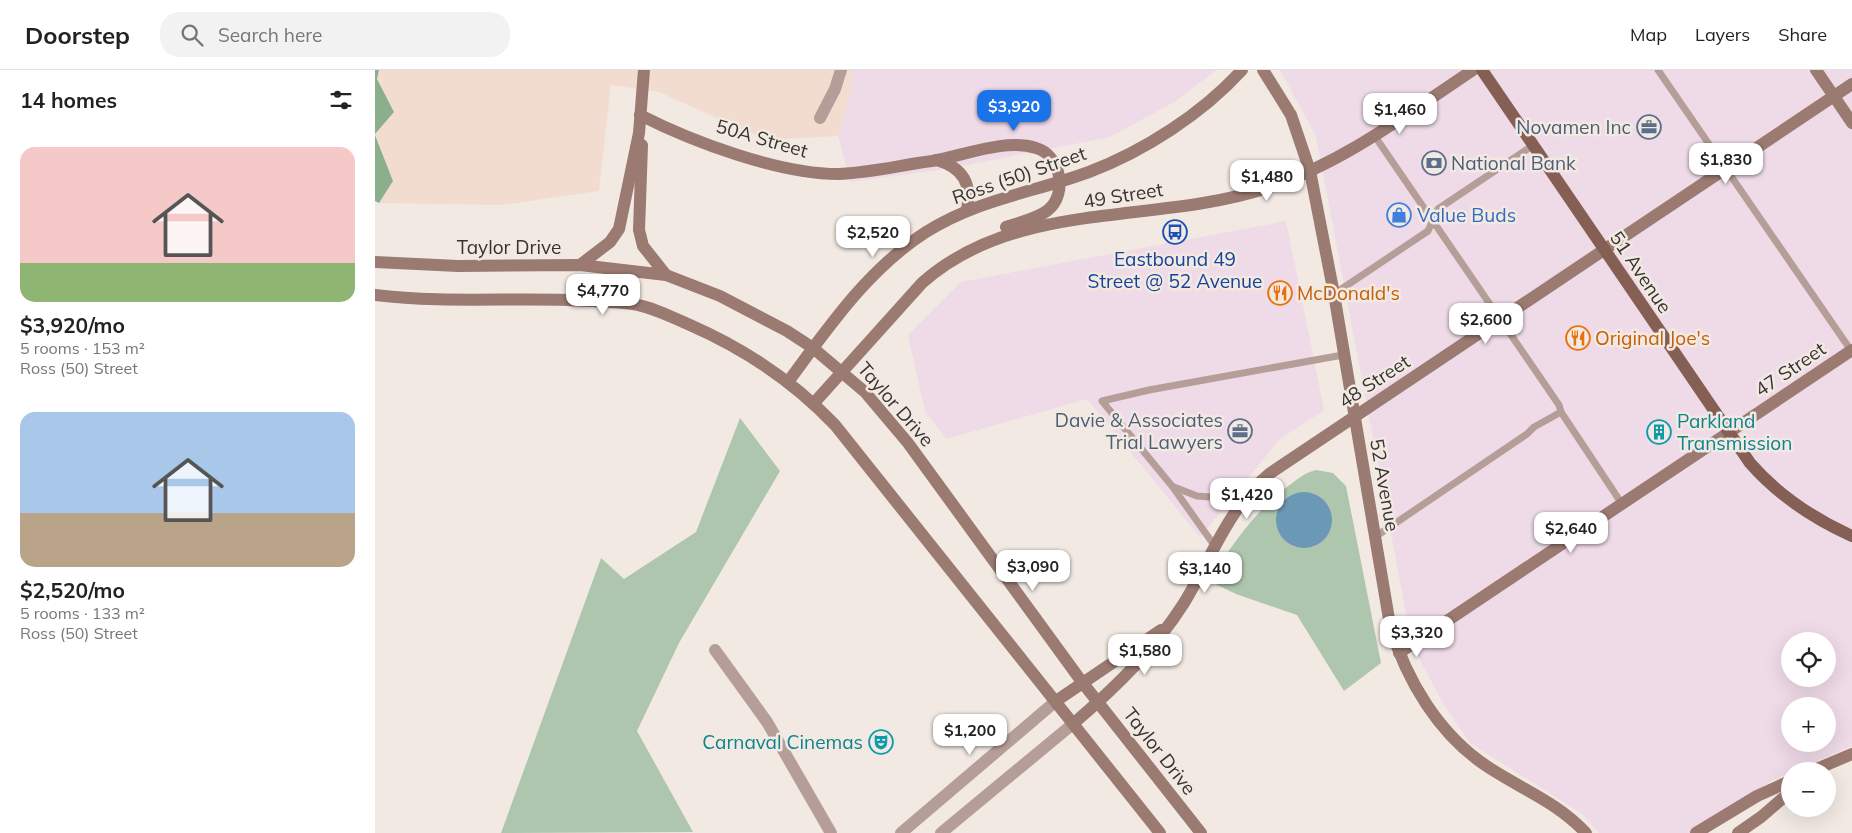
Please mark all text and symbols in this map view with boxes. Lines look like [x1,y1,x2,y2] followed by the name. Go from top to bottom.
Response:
[160,12,510,57] search box
[25,20,130,50] text: Doorstep
[178,21,206,49] icon: search
[218,23,322,47] text: Search here
[1630,23,1667,46] text: Map
[1695,23,1750,46] text: Layers
[1778,23,1827,46] text: Share
[327,86,355,114] icon: filters
[20,87,117,113] text: 14 homes
[973,90,1055,132] pin: $3,920
[1359,92,1441,135] pin: $1,460
[988,96,1040,116] text: $3,920
[1374,99,1426,119] text: $1,460
[713,113,811,163] street label: 50A Street
[1636,114,1662,140] office icon: Novamen Inc
[1516,115,1631,139] place label: Novamen Inc
[949,141,1089,209] street label: Ross (50) Street
[1685,142,1767,185] pin: $1,830
[1700,149,1752,169] text: $1,830
[1421,150,1447,176] bank icon: National Bank
[1451,151,1576,175] place label: National Bank
[1226,160,1308,202] pin: $1,480
[1241,166,1293,186] text: $1,480
[1081,177,1165,213] street label: 49 Street
[143,180,233,270] icon: home
[1386,202,1412,228] shop icon: Value Buds
[1417,203,1516,227] place label: Value Buds
[832,216,914,258] pin: $2,520
[1162,219,1188,245] bus stop icon: Eastbound 49 Street @ 52 Avenue
[847,222,899,242] text: $2,520
[1605,226,1677,318] street label: 51 Avenue
[457,235,561,259] street label: Taylor Drive
[1088,247,1262,293] place label: Eastbound 49 Street @ 52 Avenue
[562,274,644,316] pin: $4,770
[577,280,629,300] text: $4,770
[1267,280,1293,306] restaurant icon: McDonald's
[1297,281,1400,305] place label: McDonald's
[1445,302,1527,345] pin: $2,600
[1460,309,1512,329] text: $2,600
[20,312,125,338] text: $3,920/mo
[1565,325,1591,351] restaurant icon: Original Joe's
[1595,326,1710,350] place label: Original Joe's
[1750,336,1830,401] street label: 47 Street
[20,338,145,358] text: 5 rooms · 153 m²
[1334,349,1414,413] street label: 48 Street
[853,357,939,451] street label: Taylor Drive
[20,358,138,378] text: Ross (50) Street
[1055,408,1223,454] place label: Davie & Associates Trial Lawyers
[1677,409,1792,455] place label: Parkland Transmission
[1227,418,1253,444] office icon: Davie & Associates Trial Lawyers
[1646,419,1672,445] building icon: Parkland Transmission
[1365,437,1405,533] street label: 52 Avenue
[143,445,233,535] icon: home
[1206,478,1288,520] pin: $1,420
[1221,484,1273,504] text: $1,420
[1530,512,1612,554] pin: $2,640
[1545,518,1597,538] text: $2,640
[992,550,1074,592] pin: $3,090
[1164,552,1246,594] pin: $3,140
[1007,556,1059,576] text: $3,090
[1179,558,1231,578] text: $3,140
[20,577,125,603] text: $2,520/mo
[20,603,145,623] text: 5 rooms · 133 m²
[1376,616,1458,658] pin: $3,320
[1391,622,1443,642] text: $3,320
[20,623,138,643] text: Ross (50) Street
[1781,632,1836,817] map controls
[1781,632,1836,687] button: locate
[1104,634,1186,676] pin: $1,580
[1119,640,1171,660] text: $1,580
[1781,697,1836,752] button: +
[1118,702,1202,800] street label: Taylor Drive
[929,714,1011,756] pin: $1,200
[944,720,996,740] text: $1,200
[868,729,894,755] theatre icon: Carnaval Cinemas
[702,730,863,754] place label: Carnaval Cinemas
[1781,762,1836,817] button: −

